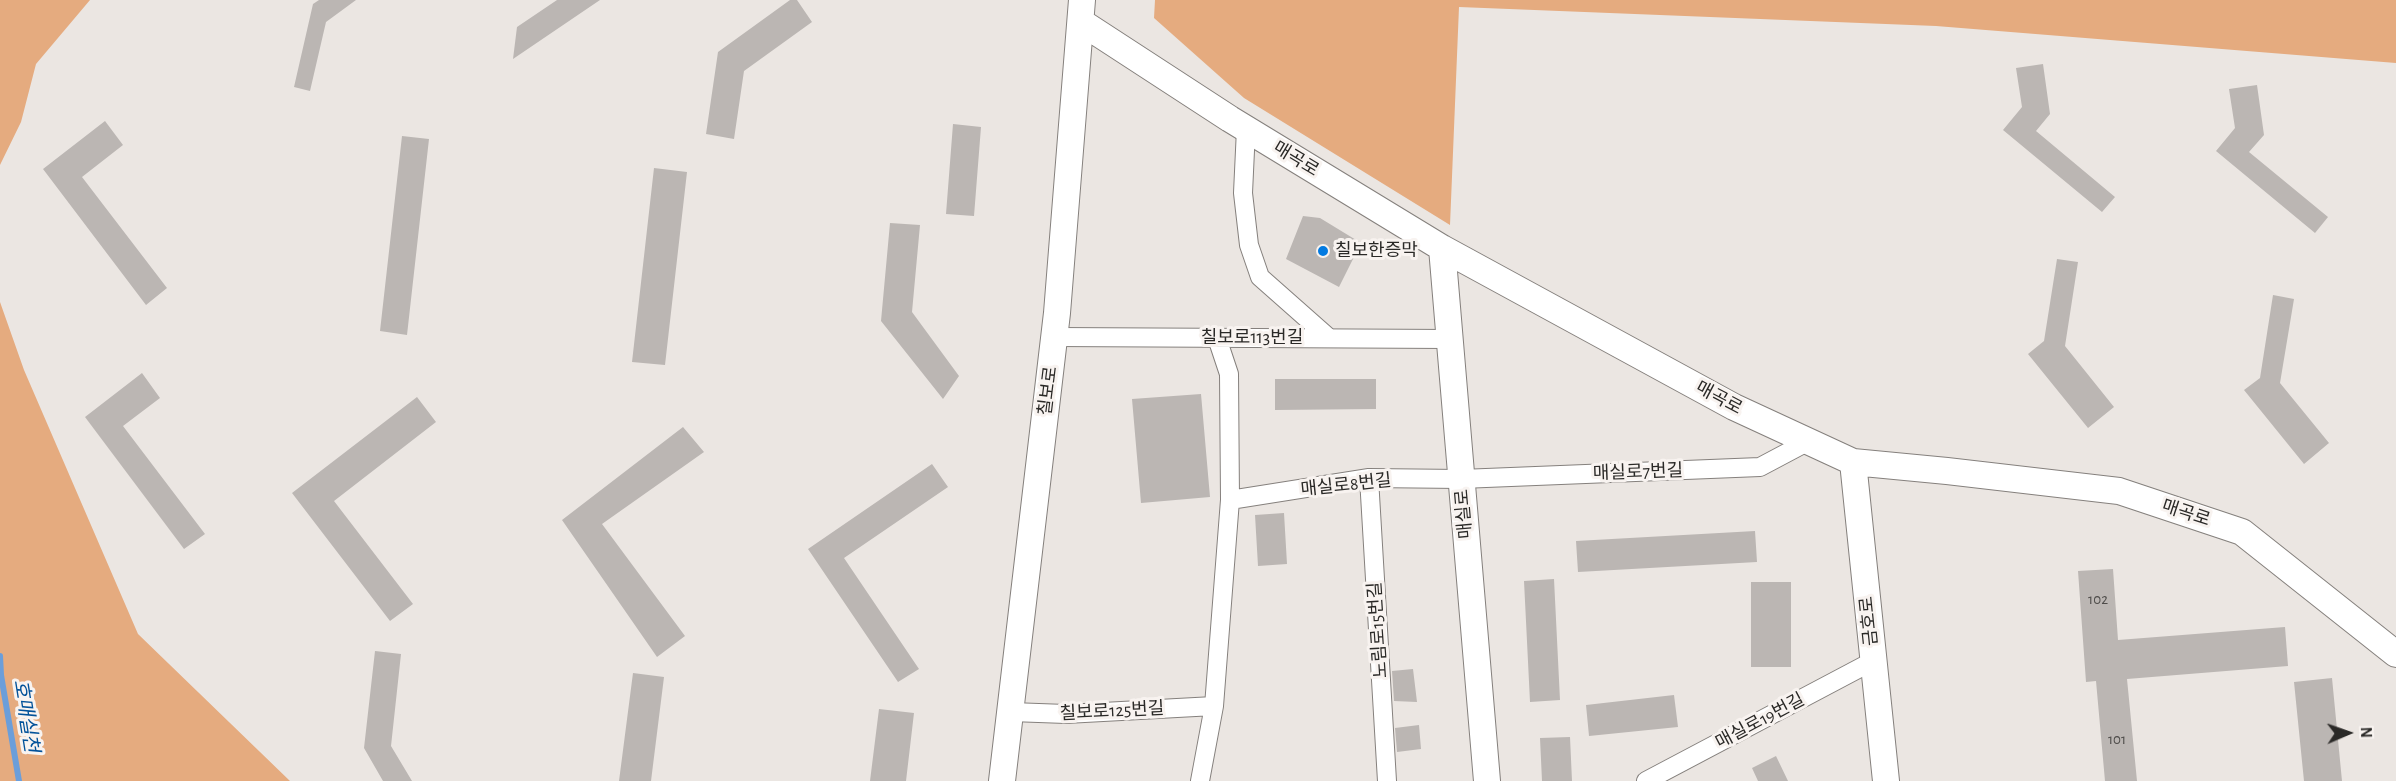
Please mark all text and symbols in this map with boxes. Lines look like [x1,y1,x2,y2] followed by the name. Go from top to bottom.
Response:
[1269,137,1323,181] street label: 매곡로
[1335,240,1418,262] place label: 칠보한증막
[1316,244,1330,258] marker: 칠보한증막
[1201,327,1303,349] street label: 칠보로113번길
[1034,365,1062,417] street label: 칠보로
[1692,377,1746,419] street label: 매곡로
[1592,460,1684,484] street label: 매실로7번길
[1299,469,1393,501] street label: 매실로8번길
[1451,488,1477,540] street label: 매실로
[2159,495,2213,531] street label: 매곡로
[1364,581,1392,679] street label: 노림로15번길
[2088,590,2108,608] house number: 102
[1856,595,1882,647] street label: 금호로
[8,678,44,754] water label: 호매실천
[1712,689,1808,753] street label: 매실로19번길
[1059,697,1165,725] street label: 칠보로125번길
[2318,703,2378,763] north arrow
[2358,727,2374,738] text: N
[2108,730,2126,748] house number: 101

